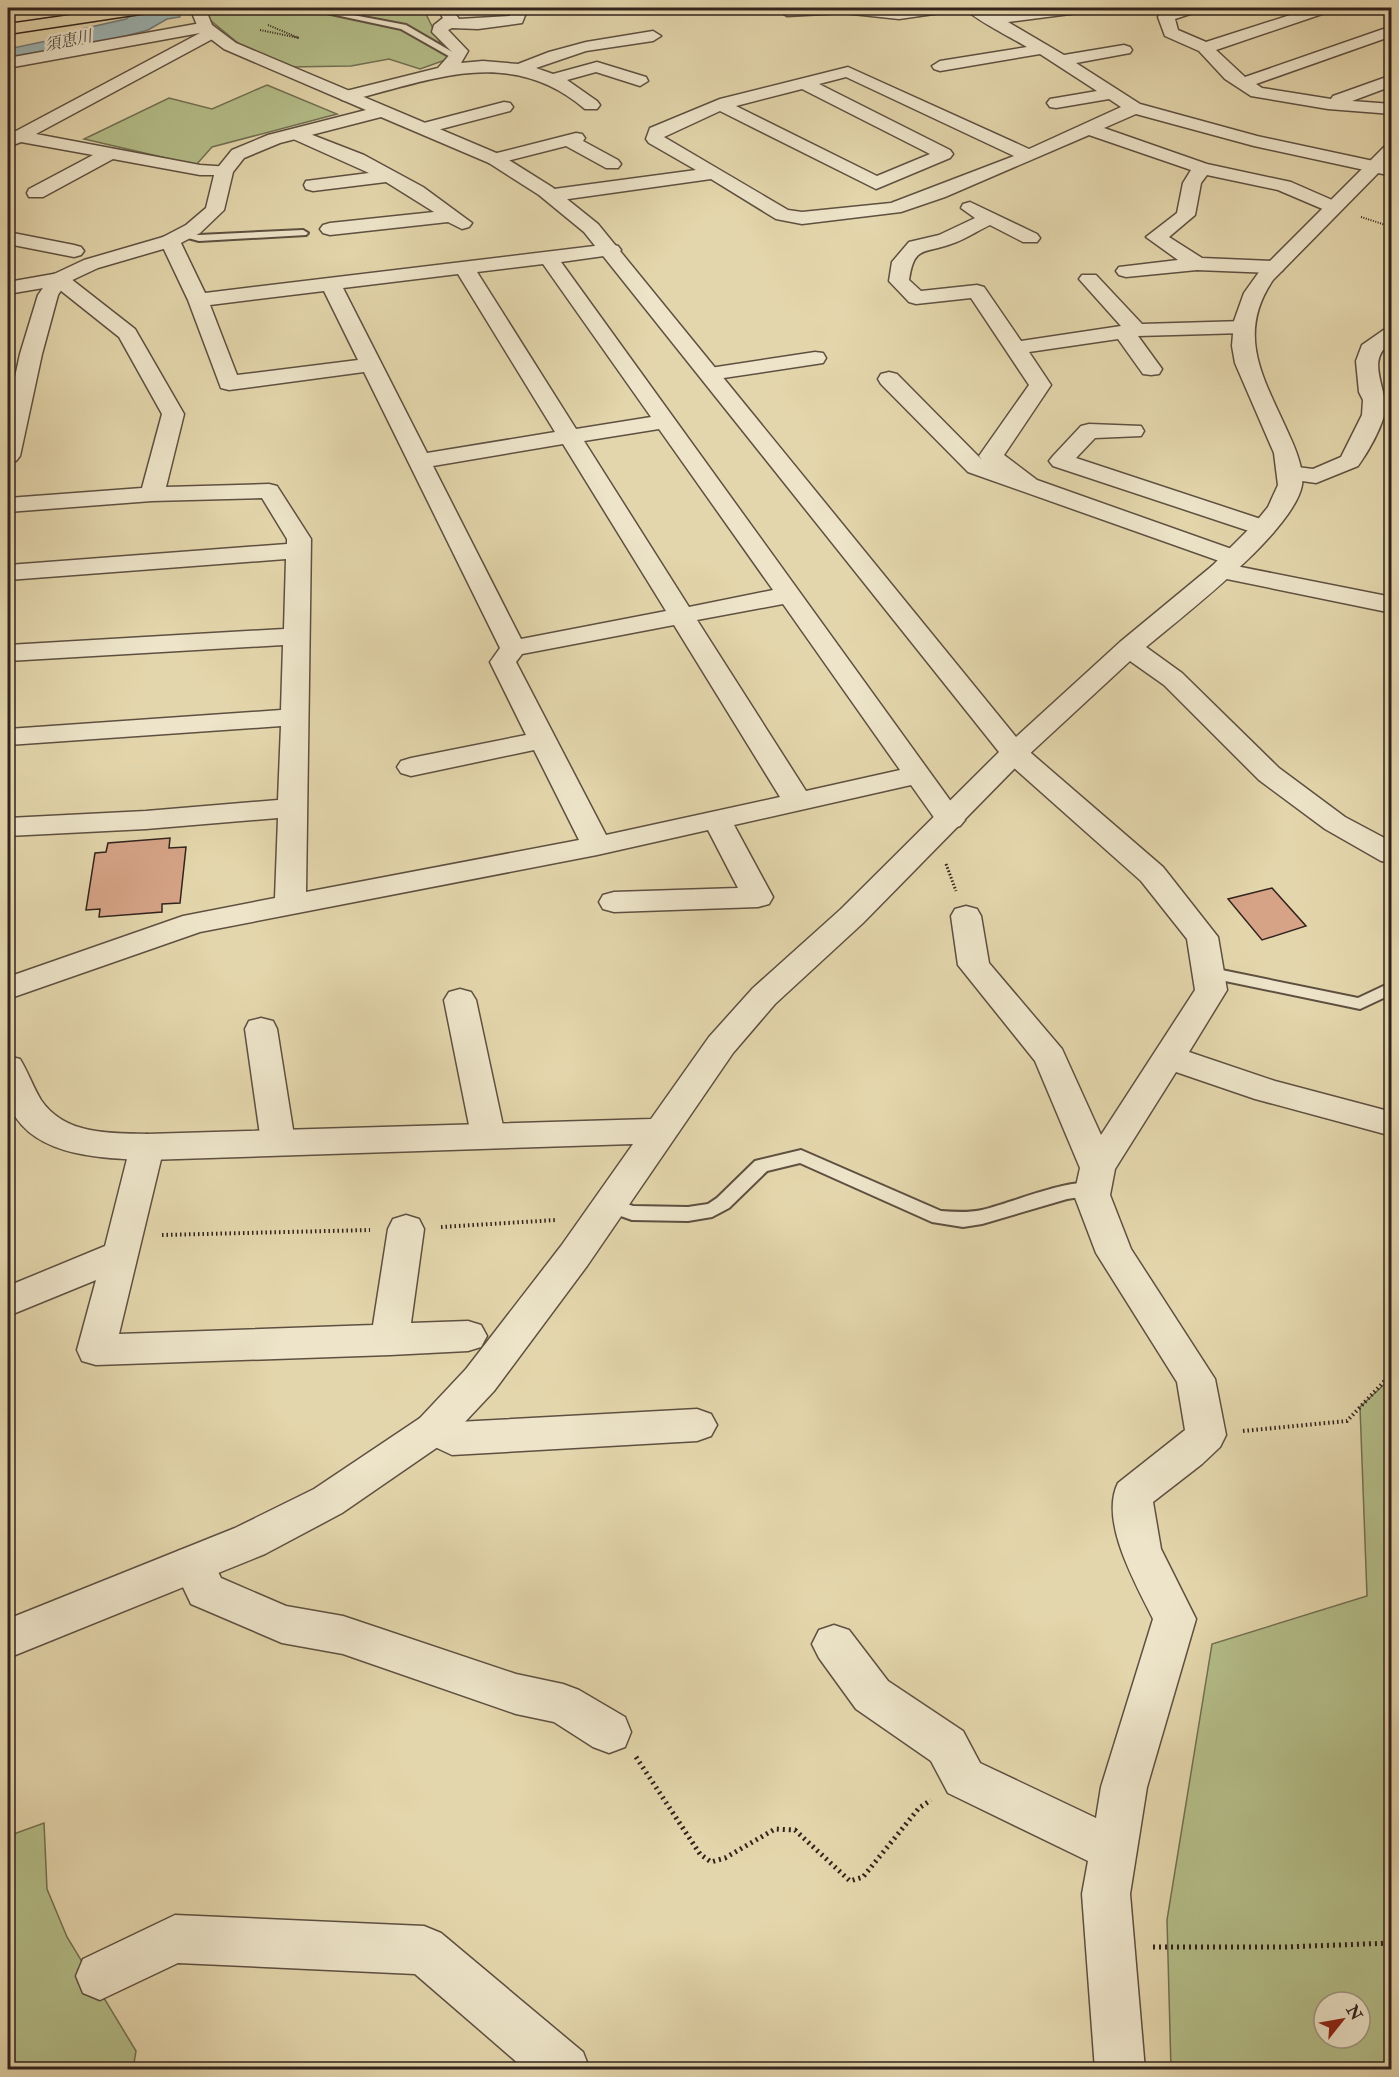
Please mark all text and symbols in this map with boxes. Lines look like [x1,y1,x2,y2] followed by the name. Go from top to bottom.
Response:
[43,26,96,56] water label: 須恵川
[1312,1990,1372,2050] north arrow
[1341,2001,1367,2025] text: N

